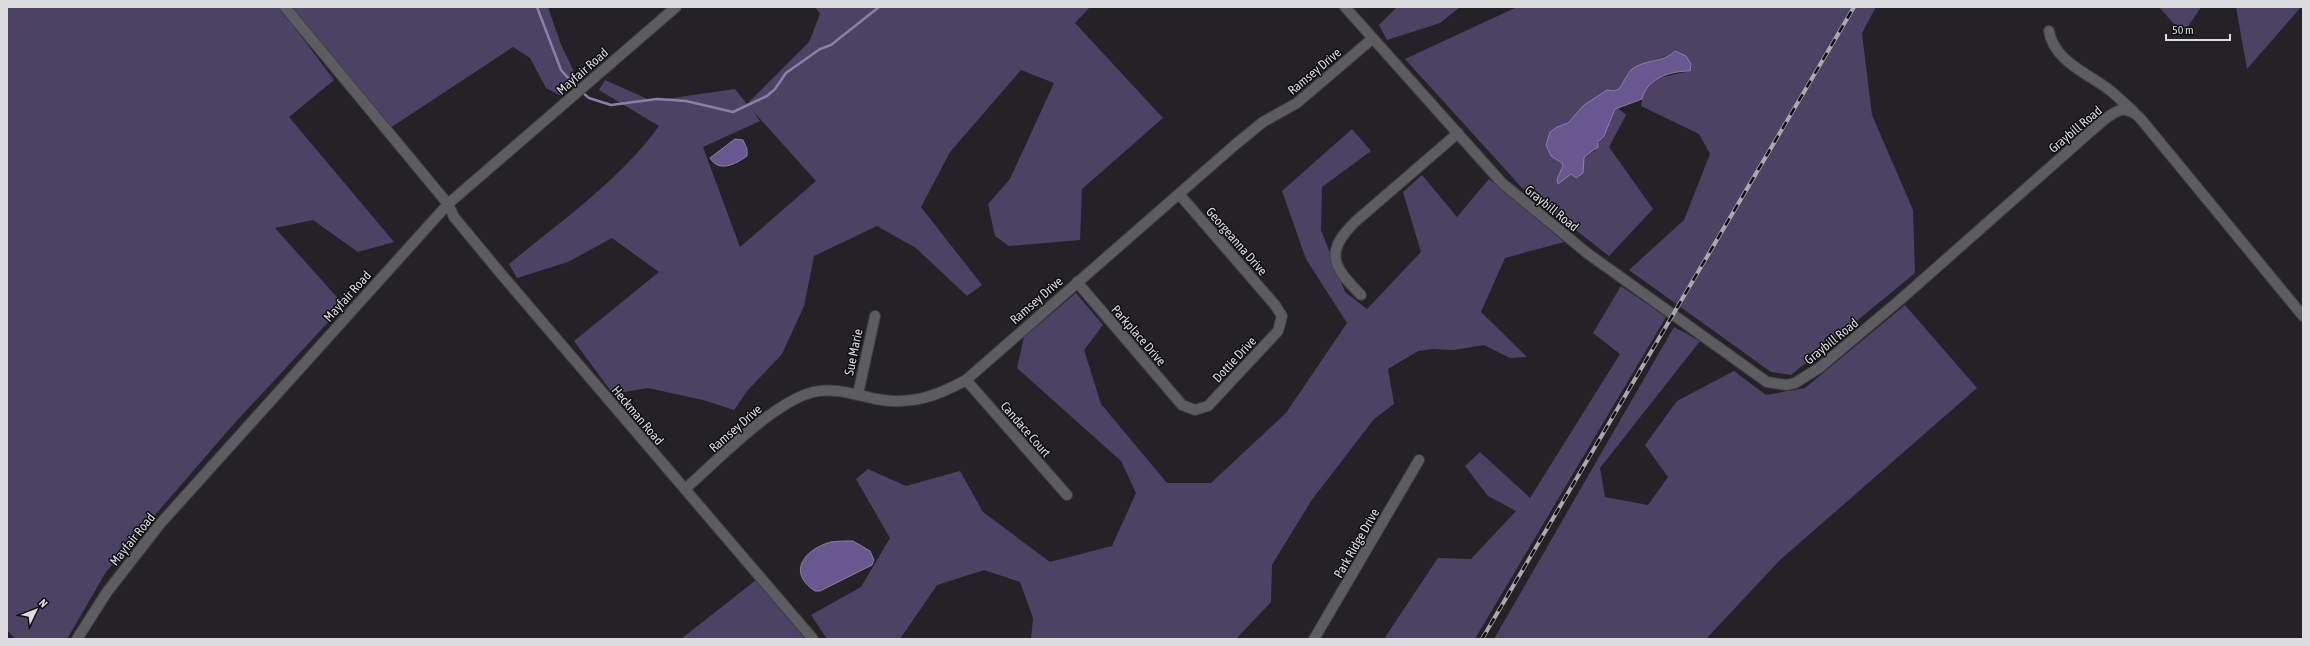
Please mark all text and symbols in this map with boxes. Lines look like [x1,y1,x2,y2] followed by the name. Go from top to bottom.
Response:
[2166,16,2230,42] scale bar
[2172,23,2194,37] text: 50 m
[554,45,611,98] street label: Mayfair Road
[1285,45,1344,98] street label: Ramsey Drive
[2046,103,2105,156] street label: Graybill Road
[1522,182,1581,235] street label: Graybill Road
[1203,204,1270,278] street label: Georgeanna Drive
[321,268,374,325] street label: Mayfair Road
[1007,273,1066,327] street label: Ramsey Drive
[1108,302,1169,369] street label: Parkplace Drive
[1802,315,1861,368] street label: Graybill Road
[841,328,866,377] street label: Sue Marie
[1210,333,1259,385] street label: Dottie Drive
[609,383,667,448] street label: Heckman Road
[997,399,1054,460] street label: Candace Court
[706,401,765,455] street label: Ramsey Drive
[1331,506,1382,581] street label: Park Ridge Drive
[107,510,158,569] street label: Mayfair Road
[16,590,56,630] north arrow
[37,597,50,610] text: N

